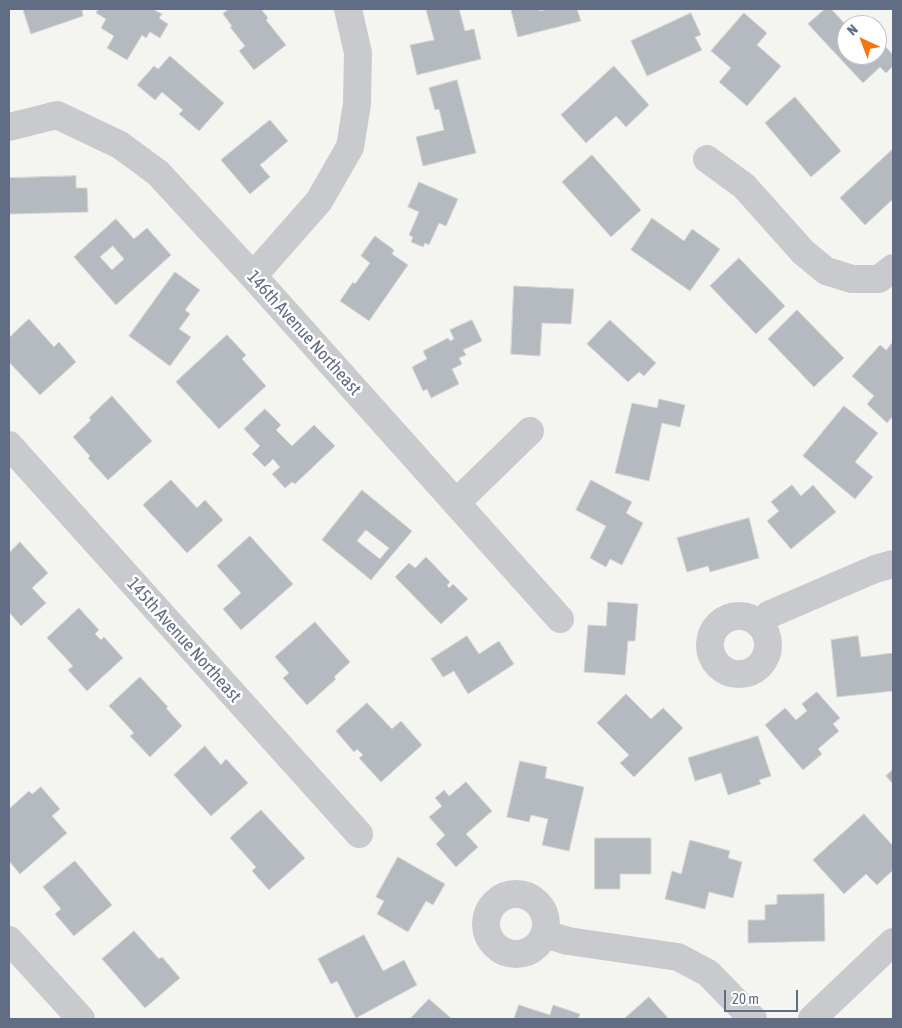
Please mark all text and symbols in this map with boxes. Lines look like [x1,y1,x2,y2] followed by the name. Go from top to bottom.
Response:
[837,15,887,65] north arrow
[844,21,861,38] text: N
[242,266,366,400] street label: 146th Avenue Northeast
[122,573,246,707] street label: 145th Avenue Northeast
[727,980,801,1012] scale bar
[732,990,759,1007] text: 20 m

